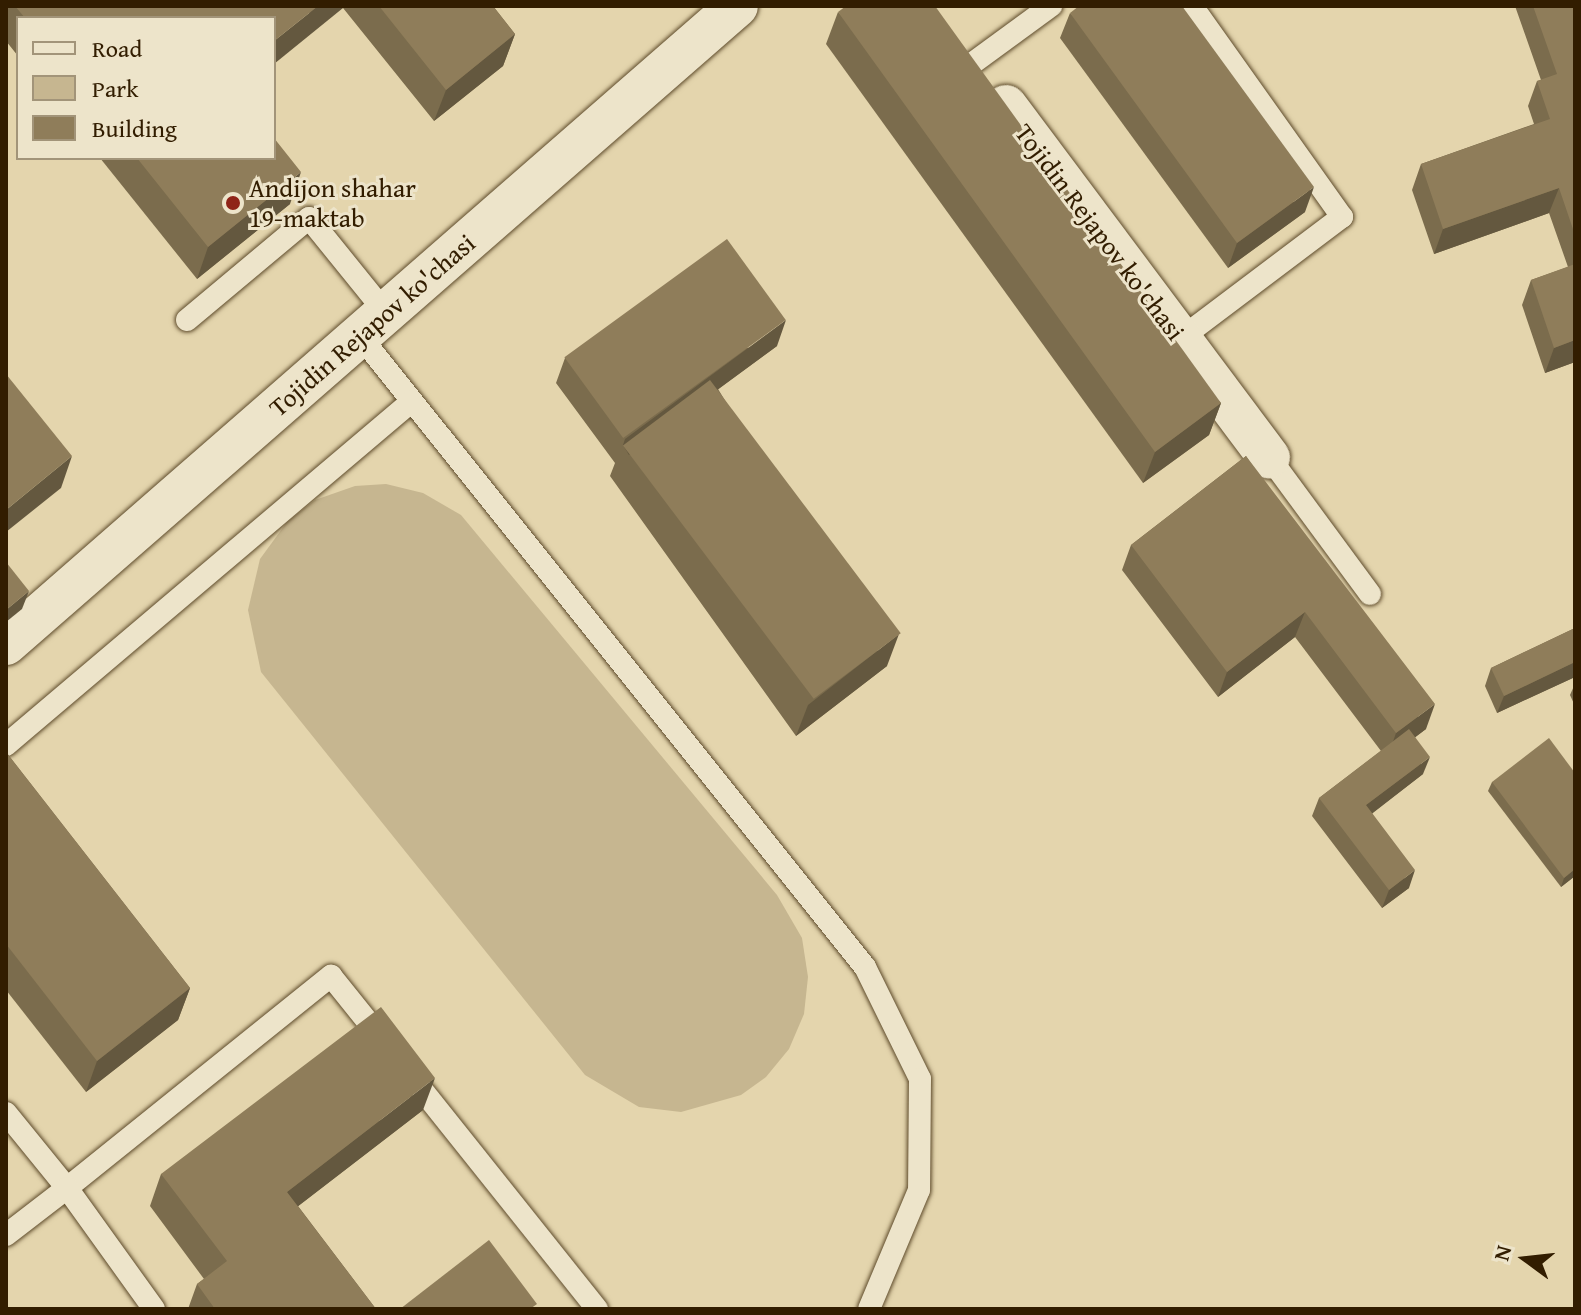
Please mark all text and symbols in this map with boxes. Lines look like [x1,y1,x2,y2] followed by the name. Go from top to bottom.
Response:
[16,16,276,160] legend
[92,31,142,66] text: Road
[92,71,138,106] text: Park
[92,111,177,146] text: Building
[1008,118,1192,346] street label: Tojidin Rejapov ko'chasi
[249,172,416,234] place label: Andijon shahar 19-maktab
[224,194,242,212] marker: Andijon shahar 19-maktab
[263,227,481,423] street label: Tojidin Rejapov ko'chasi
[1485,1219,1565,1299] north arrow
[1484,1242,1519,1264] text: N

